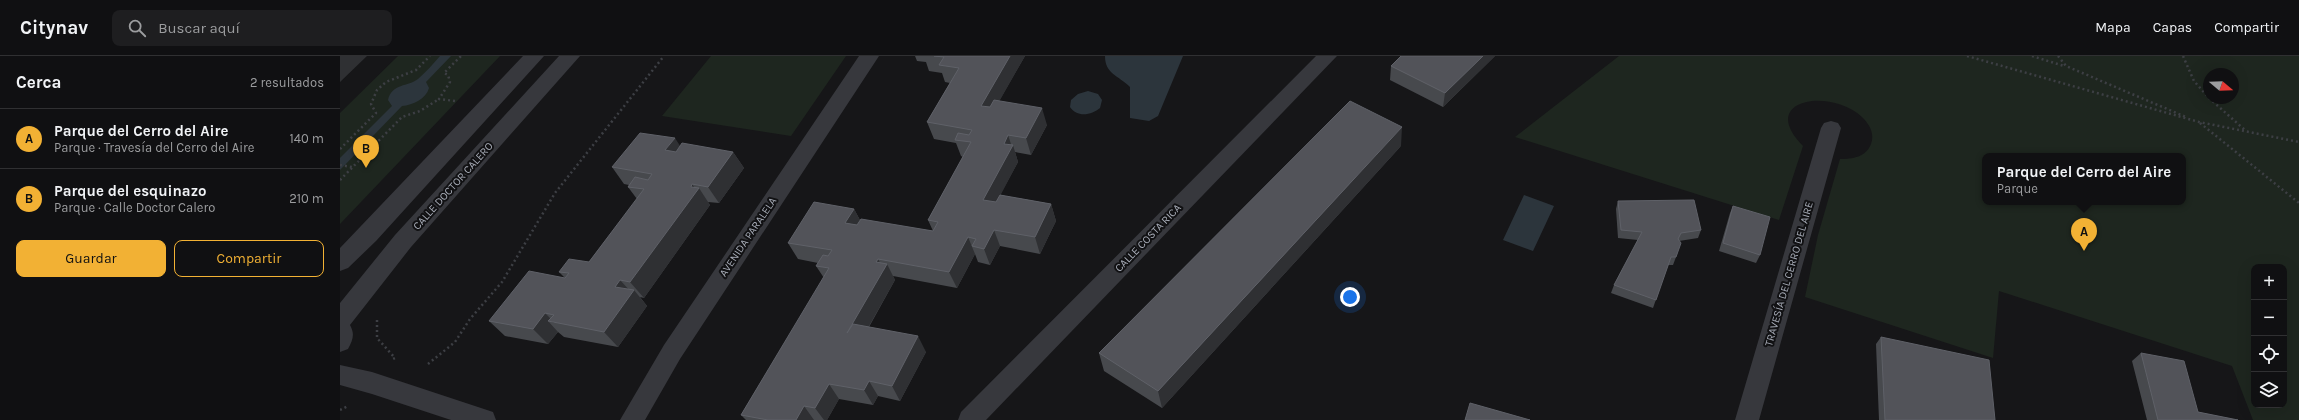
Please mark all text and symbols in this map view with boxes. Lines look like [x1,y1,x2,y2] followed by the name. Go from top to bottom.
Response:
[112,10,392,46] search box
[20,17,88,39] text: Citynav
[126,17,148,39] icon: search
[158,19,240,37] text: Buscar aquí
[2095,19,2131,36] text: Mapa
[2153,19,2192,36] text: Capas
[2214,19,2279,36] text: Compartir
[2203,68,2239,104] north arrow
[16,72,61,92] text: Cerca
[250,75,324,90] text: 2 resultados
[54,122,228,140] text: Parque del Cerro del Aire
[25,131,33,146] text: A
[289,131,324,146] text: 140 m
[353,135,379,168] pin: B
[54,140,254,155] text: Parque · Travesía del Cerro del Aire
[410,140,496,232] street label: CALLE DOCTOR CALERO
[1982,153,2186,205] popup
[1997,163,2171,181] text: Parque del Cerro del Aire
[1997,181,2038,196] text: Parque
[54,182,207,200] text: Parque del esquinazo
[25,191,33,206] text: B
[289,191,324,206] text: 210 m
[717,194,780,279] street label: AVENIDA PARALELA
[54,200,215,215] text: Parque · Calle Doctor Calero
[1760,200,1816,348] street label: TRAVESÍA DEL CERRO DEL AIRE
[1112,201,1184,275] street label: CALLE COSTA RICA
[2071,218,2097,251] pin: A
[16,240,166,277] button: Guardar
[174,240,324,277] button: Compartir
[2251,264,2287,408] map controls
[2251,264,2287,300] button: +
[1340,287,1360,307] your location
[2251,300,2287,336] button: −
[2251,336,2287,372] button: locate
[2251,372,2287,408] button: layers

